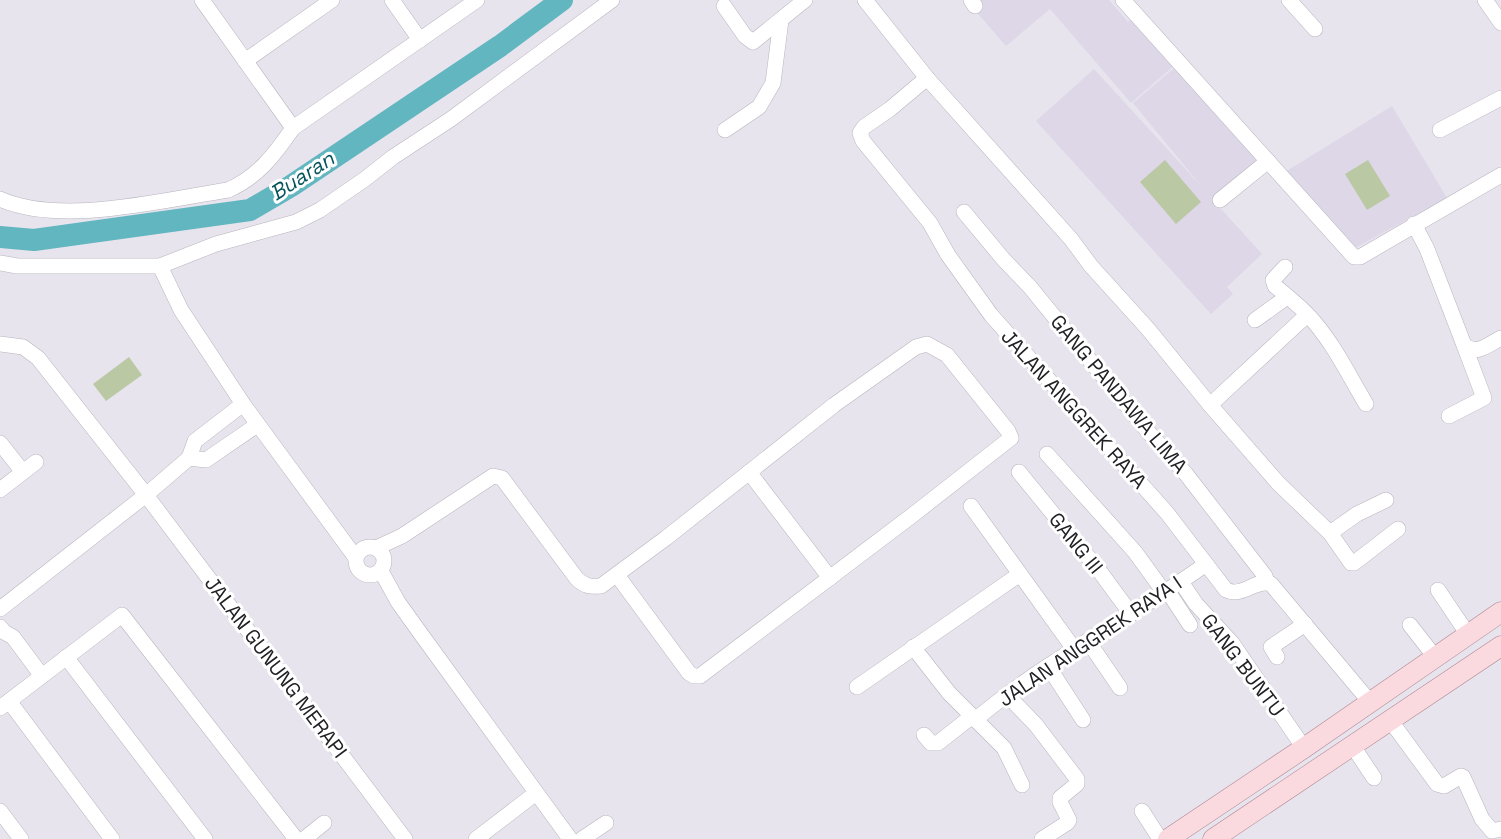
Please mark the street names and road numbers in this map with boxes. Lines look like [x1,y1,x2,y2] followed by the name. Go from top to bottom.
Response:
[1045,309,1193,479] street label: GANG PANDAWA LIMA
[995,324,1153,495] street label: JALAN ANGGREK RAYA
[1043,507,1109,579] street label: GANG III
[993,570,1187,712] street label: JALAN ANGGREK RAYA I
[199,571,353,763] street label: JALAN GUNUNG MERAPI
[1196,608,1290,722] street label: GANG BUNTU

